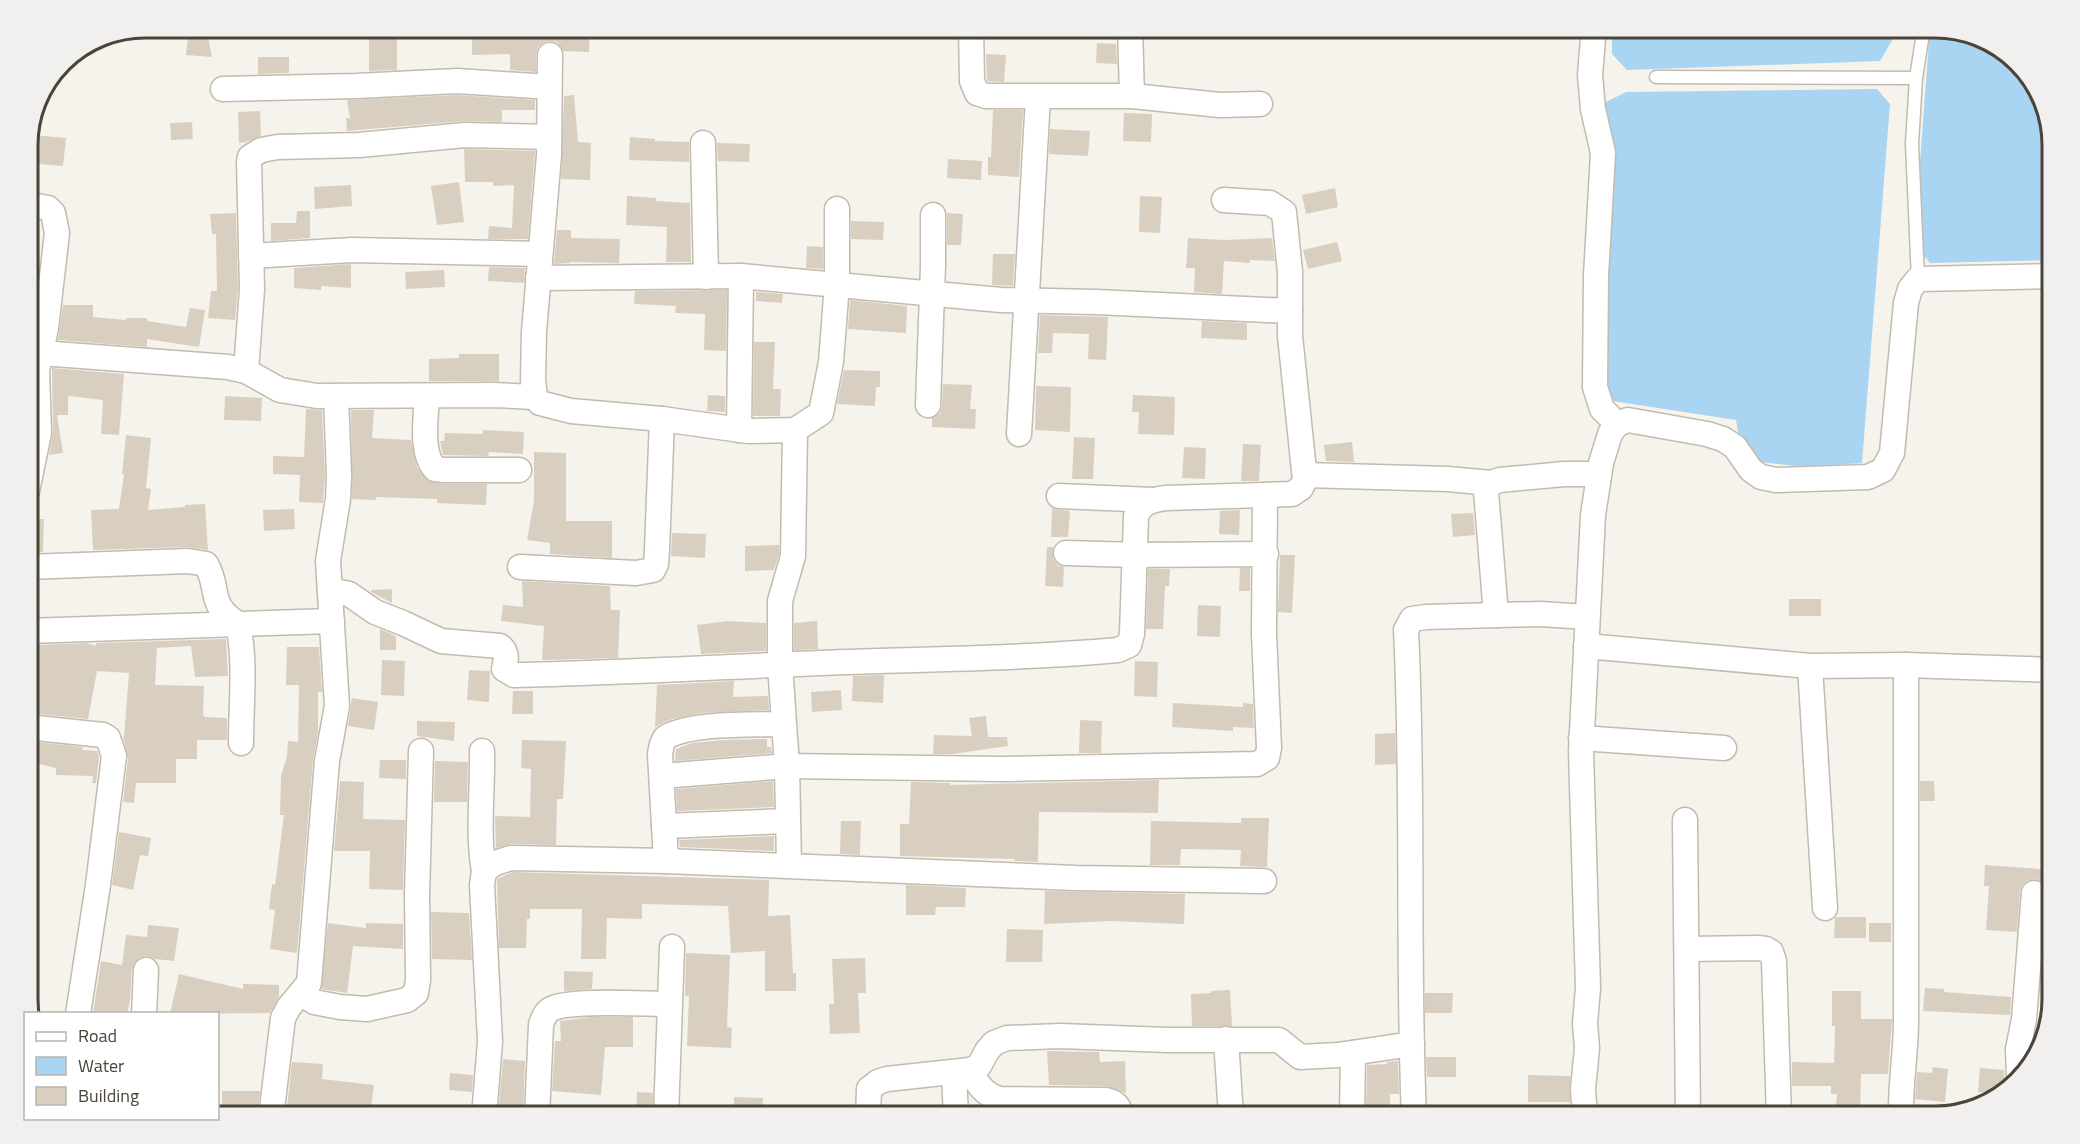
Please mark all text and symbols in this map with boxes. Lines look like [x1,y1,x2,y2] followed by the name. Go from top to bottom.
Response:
[24,1012,219,1120] legend
[78,1022,117,1049] text: Road
[78,1052,124,1079] text: Water
[78,1082,139,1109] text: Building

